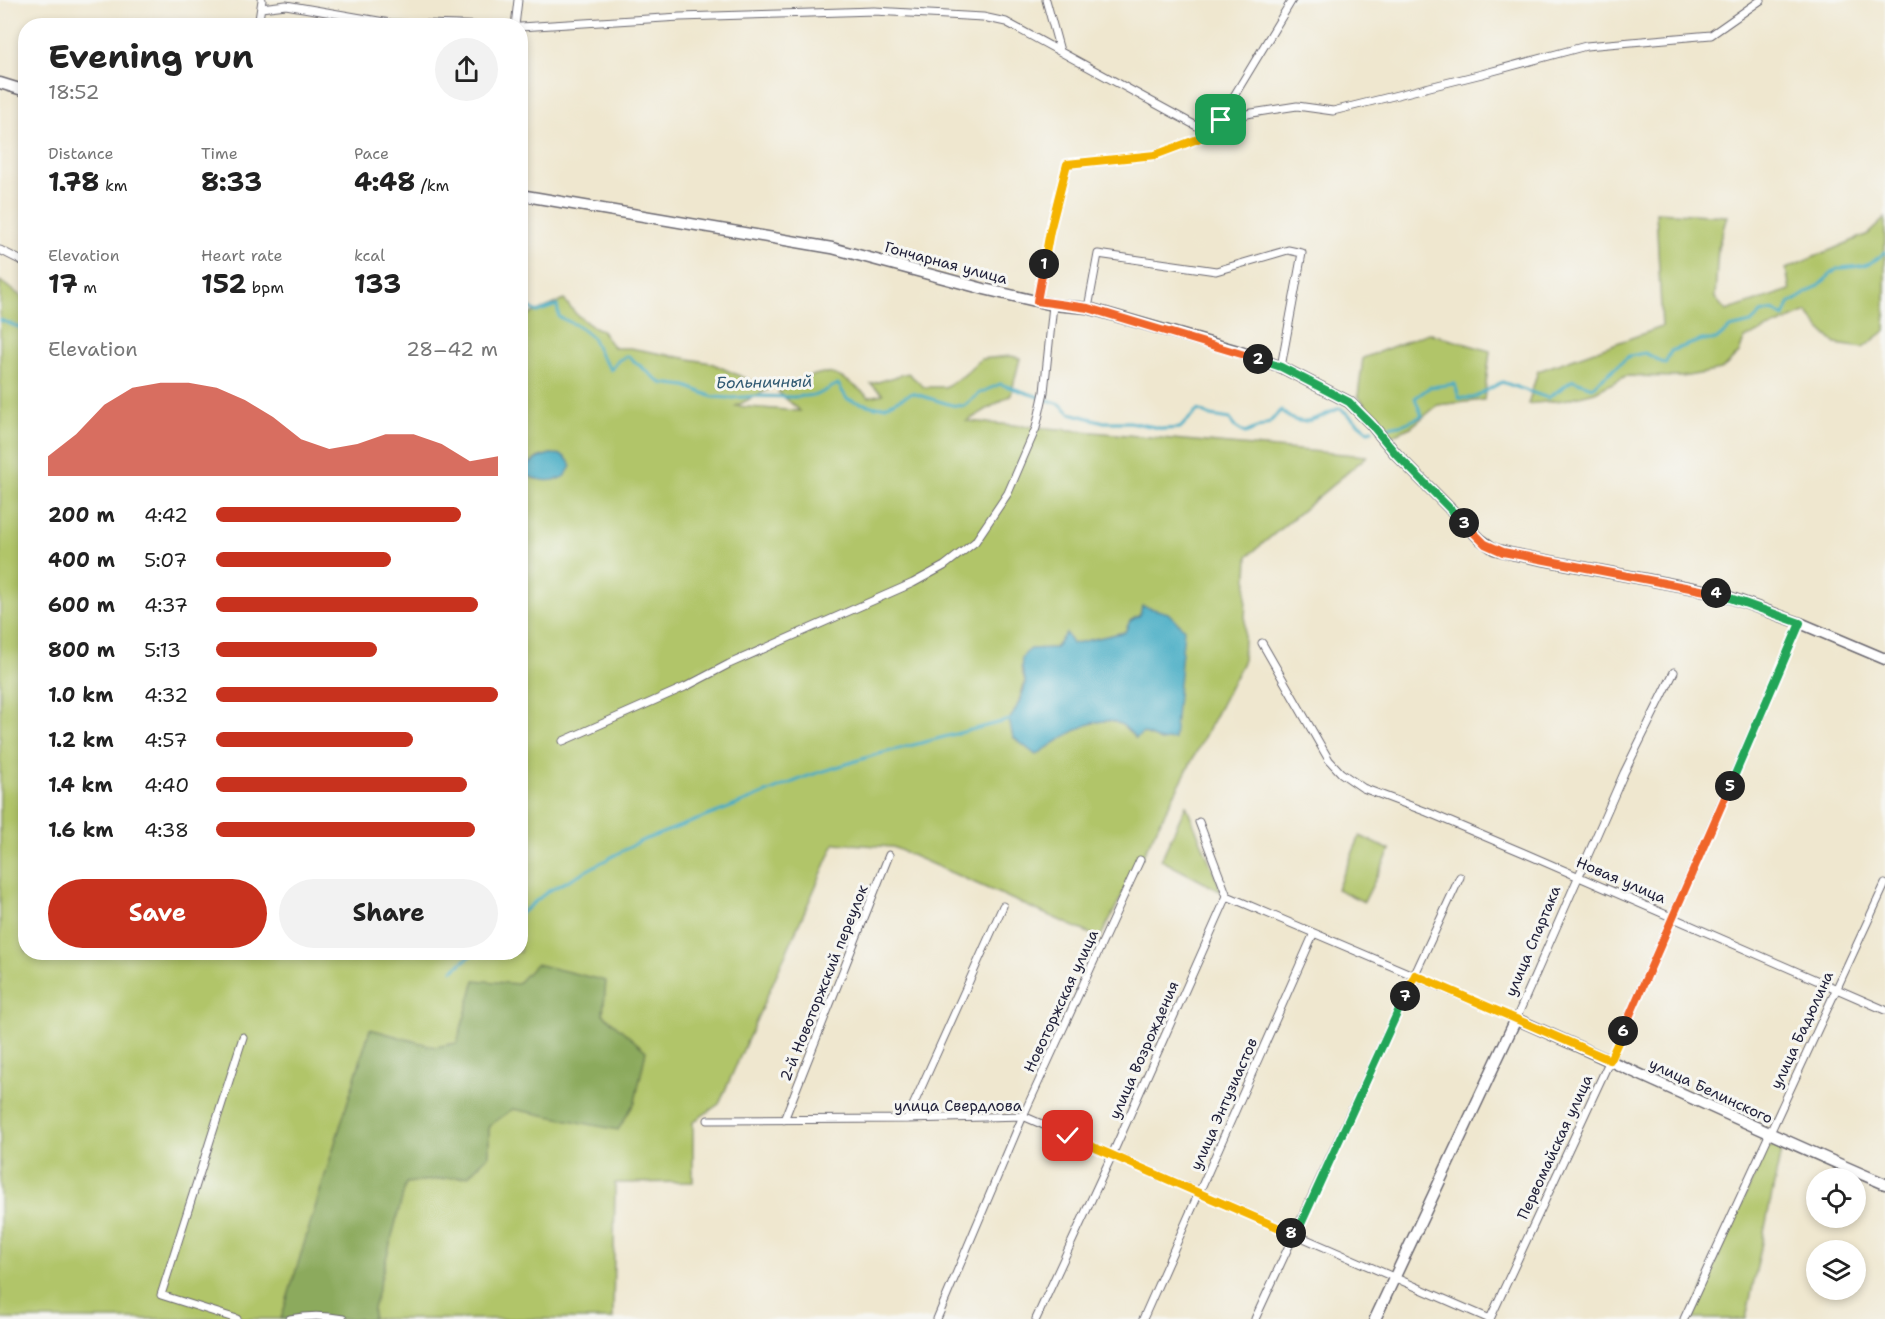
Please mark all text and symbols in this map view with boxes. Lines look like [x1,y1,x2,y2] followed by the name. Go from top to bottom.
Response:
[48,34,254,79] text: Evening run
[435,38,498,101] button: share
[48,79,99,105] text: 18:52
[1195,94,1246,145] pin
[1204,103,1237,136] icon: arrive
[48,143,114,164] text: Distance
[201,143,238,164] text: Time
[354,143,389,164] text: Pace
[48,164,99,199] text: 1.78
[201,164,262,199] text: 8:33
[354,164,415,199] text: 4:48
[99,175,128,196] text: km
[415,175,449,196] text: /km
[882,237,1010,289] street label: Гончарная улица
[48,245,120,266] text: Elevation
[201,245,283,266] text: Heart rate
[354,245,385,266] text: kcal
[1029,249,1059,279] pin: 1
[1040,253,1048,274] text: 1
[48,266,78,301] text: 17
[201,266,246,301] text: 152
[354,266,401,301] text: 133
[78,277,97,298] text: m
[246,277,284,298] text: bpm
[48,336,138,362] text: Elevation
[406,336,498,362] text: 28–42 m
[1243,344,1273,374] pin: 2
[1252,348,1264,369] text: 2
[715,371,813,393] water label: Больничный
[48,502,115,528] text: 200 m
[144,502,188,528] text: 4:42
[1449,508,1479,538] pin: 3
[1458,512,1470,533] text: 3
[48,547,115,573] text: 400 m
[144,547,187,573] text: 5:07
[1701,578,1731,608] pin: 4
[1710,582,1722,603] text: 4
[48,592,115,618] text: 600 m
[144,592,188,618] text: 4:37
[48,637,115,663] text: 800 m
[144,637,181,663] text: 5:13
[48,682,113,708] text: 1.0 km
[144,682,188,708] text: 4:32
[48,727,114,753] text: 1.2 km
[144,727,187,753] text: 4:57
[1715,771,1745,801] pin: 5
[48,772,113,798] text: 1.4 km
[144,772,189,798] text: 4:40
[1725,775,1735,796] text: 5
[48,817,114,843] text: 1.6 km
[144,817,189,843] text: 4:38
[1573,852,1670,908] street label: Новая улица
[48,879,267,948] button: Save
[279,879,498,948] button: Share
[775,882,873,1084] street label: 2-й Новоторжский переулок
[1501,882,1566,999] street label: улица Спартака
[1019,926,1103,1076] street label: Новоторжская улица
[1766,967,1838,1092] street label: улица Бадюлина
[1105,978,1183,1122] street label: улица Возрождения
[1390,981,1420,1011] pin: 7
[1399,985,1411,1006] text: 7
[1608,1016,1638,1046] pin: 6
[1617,1020,1629,1041] text: 6
[1186,1035,1262,1173] street label: улица Энтузиастов
[1646,1054,1776,1128] street label: улица Белинского
[1513,1071,1598,1223] street label: Первомайская улица
[894,1096,1023,1116] street label: улица Свердлова
[1042,1110,1093,1161] pin
[1051,1119,1084,1152] icon: check
[1806,1168,1866,1300] map controls
[1806,1168,1866,1228] button: locate
[1276,1218,1306,1248] pin: 8
[1285,1222,1297,1243] text: 8
[1806,1240,1866,1300] button: layers

